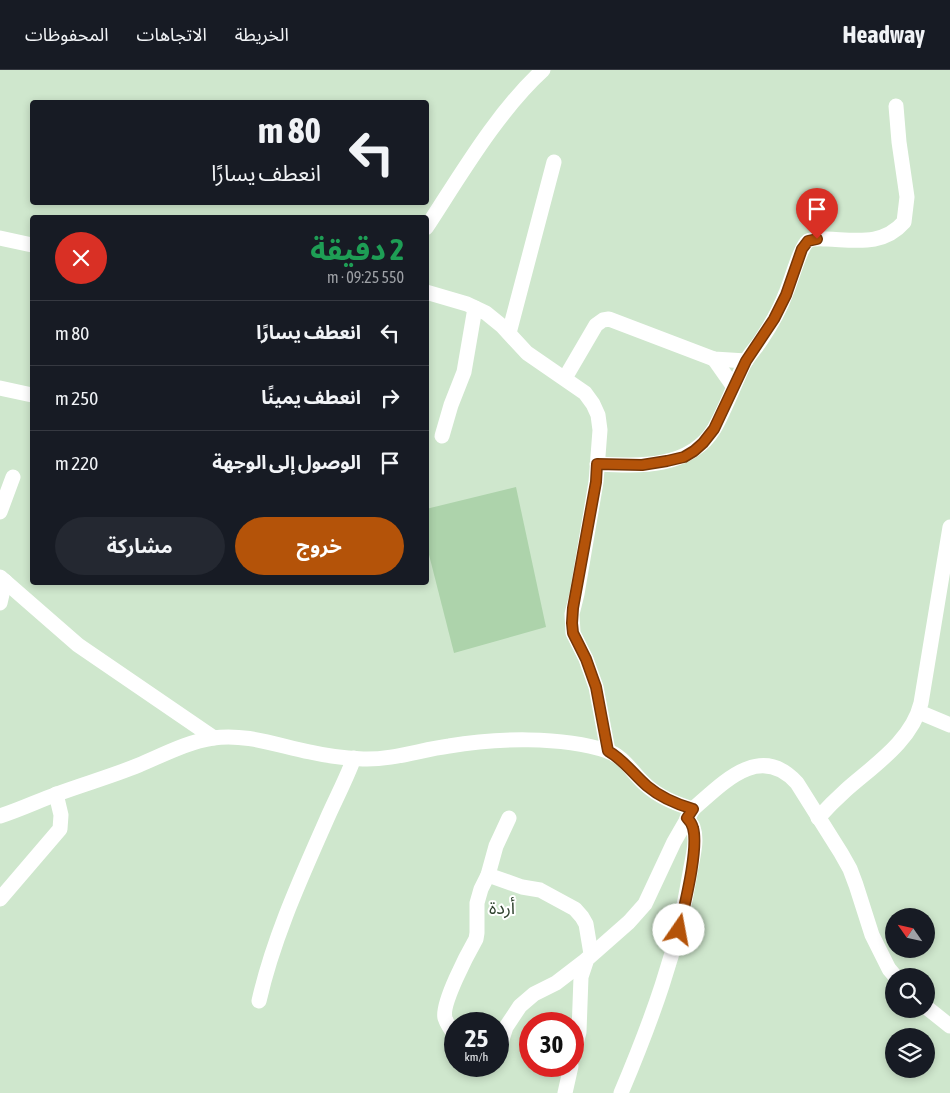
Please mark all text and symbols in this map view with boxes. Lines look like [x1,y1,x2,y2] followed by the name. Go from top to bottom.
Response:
[842,21,925,48] text: Headway
[25,24,109,45] text: المحفوظات
[137,24,207,45] text: الاتجاهات
[235,24,289,45] text: الخريطة
[258,110,321,150] text: 80 m
[339,120,404,185] icon: left
[211,160,321,186] text: انعطف يسارًا
[796,188,838,239] pin
[803,195,831,223] icon: arrive
[55,232,107,284] button: close
[310,232,404,266] text: 2 دقيقة
[327,268,404,286] text: 550 m · 09:25
[376,319,404,347] icon: left
[256,321,361,343] text: انعطف يسارًا
[55,322,89,344] text: 80 m
[376,384,404,412] icon: right
[261,386,361,408] text: انعطف يمينًا
[55,387,98,409] text: 250 m
[376,449,404,477] icon: arrive
[212,451,361,473] text: الوصول إلى الوجهة
[55,452,98,474] text: 220 m
[55,517,225,575] button: مشاركة
[235,517,404,575] button: خروج
[489,897,515,919] district label: أردة
[652,903,704,955] position arrow
[885,908,935,958] north arrow
[885,908,935,1078] map controls
[885,968,935,1018] button: search
[519,1012,584,1077] speed limit sign: 30
[465,1024,488,1052] text: 25
[885,1028,935,1078] button: layers
[465,1050,488,1064] text: km/h

